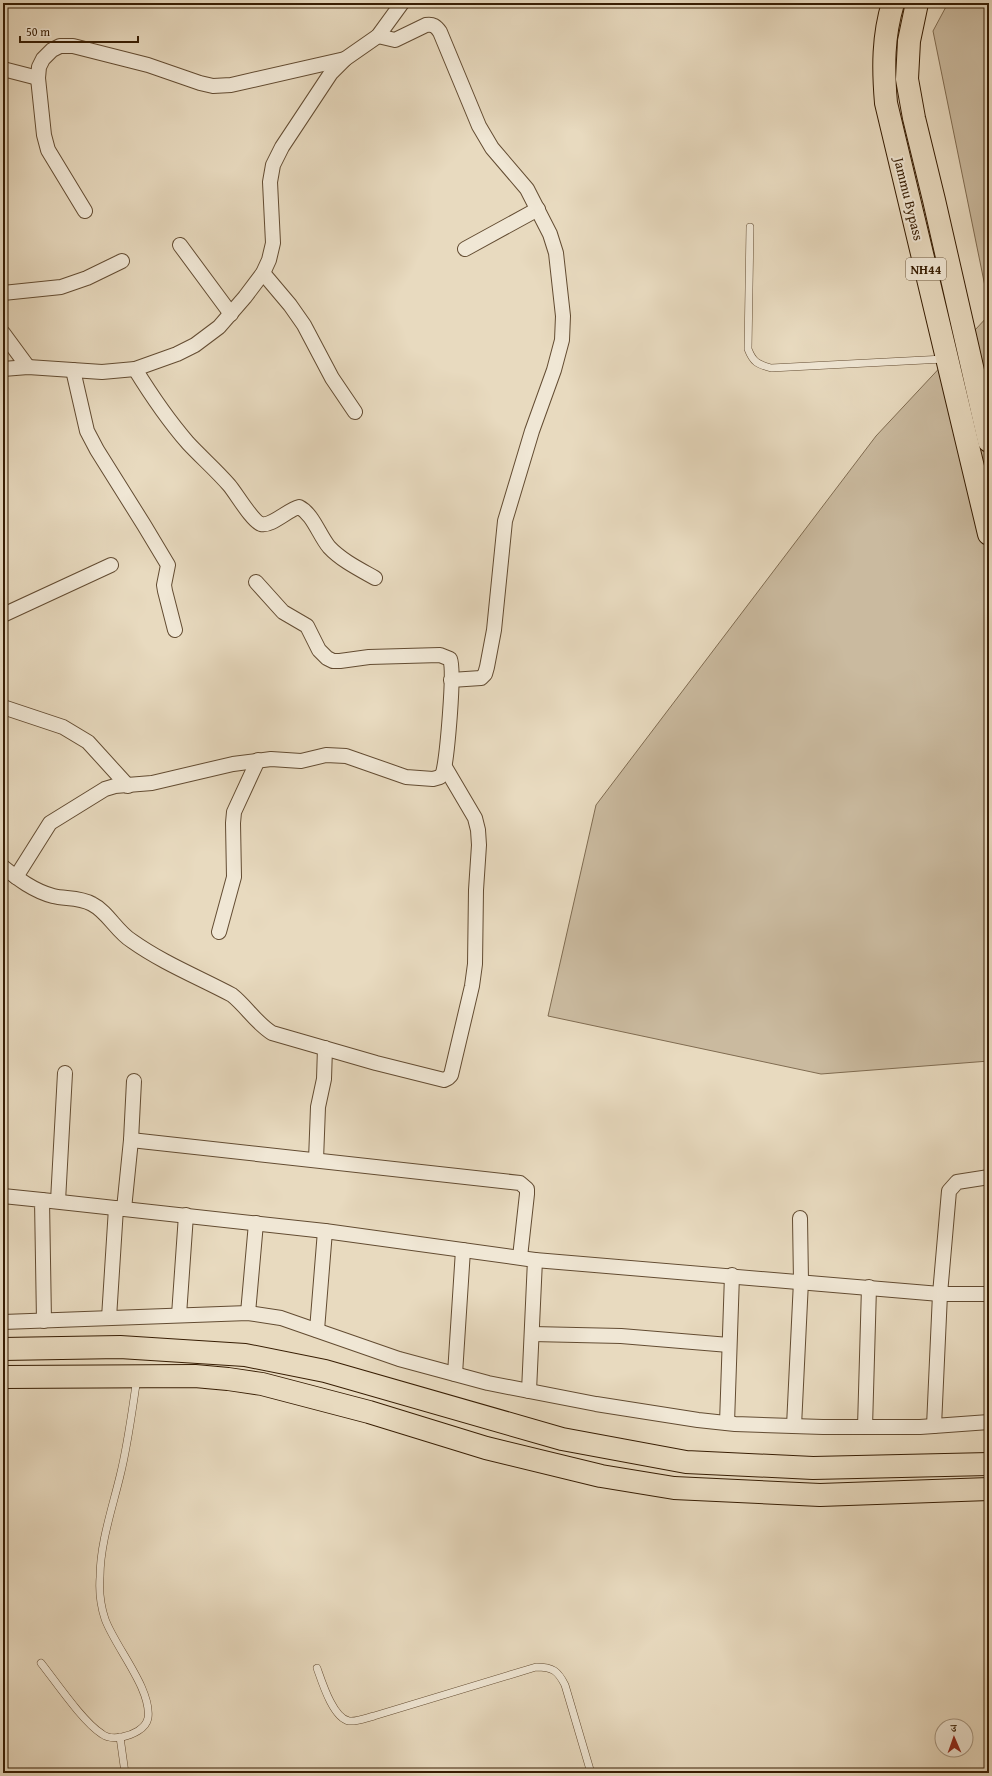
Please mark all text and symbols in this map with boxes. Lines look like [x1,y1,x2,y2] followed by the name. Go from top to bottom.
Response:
[20,18,138,44] scale bar
[26,23,50,40] text: 50 m
[889,154,929,243] street label: Jammu Bypass
[906,258,946,280] road number: NH44
[934,1718,974,1758] north arrow
[950,1720,958,1736] text: उ

